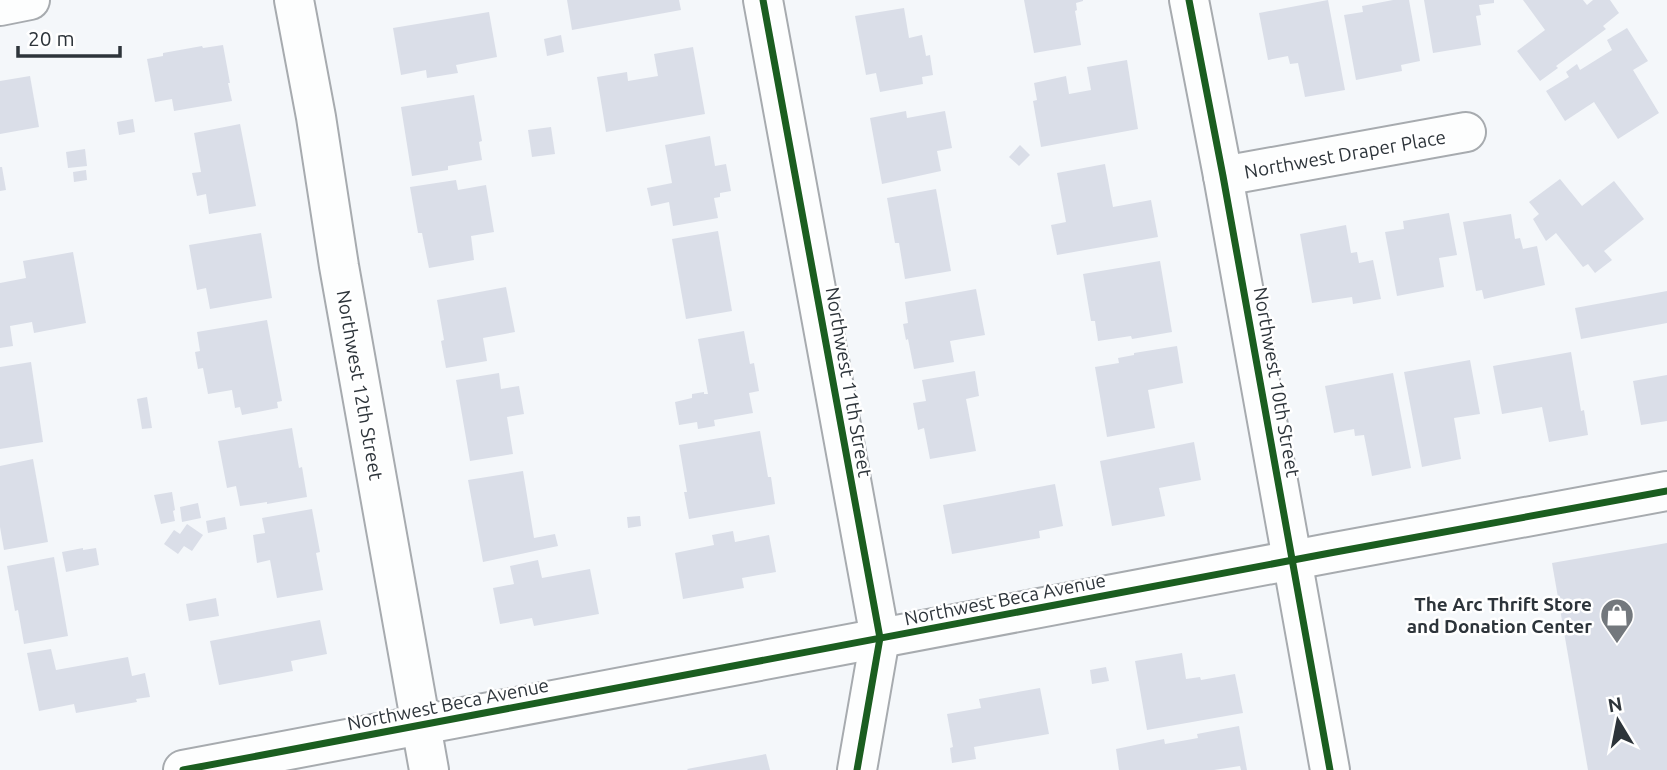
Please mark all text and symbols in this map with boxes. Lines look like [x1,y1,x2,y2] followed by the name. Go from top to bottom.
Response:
[18,14,119,58] scale bar
[28,26,75,50] text: 20 m
[1242,125,1448,183] street label: Northwest Draper Place
[821,285,877,479] street label: Northwest 11th Street
[1249,285,1305,479] street label: Northwest 10th Street
[332,288,388,482] street label: Northwest 12th Street
[902,569,1108,629] street label: Northwest Beca Avenue
[1407,593,1592,637] place label: The Arc Thrift Store and Donation Center
[1598,596,1636,645] shop icon: The Arc Thrift Store and Donation Center
[345,674,551,734] street label: Northwest Beca Avenue
[1583,686,1653,756] north arrow
[1606,692,1624,716] text: N

